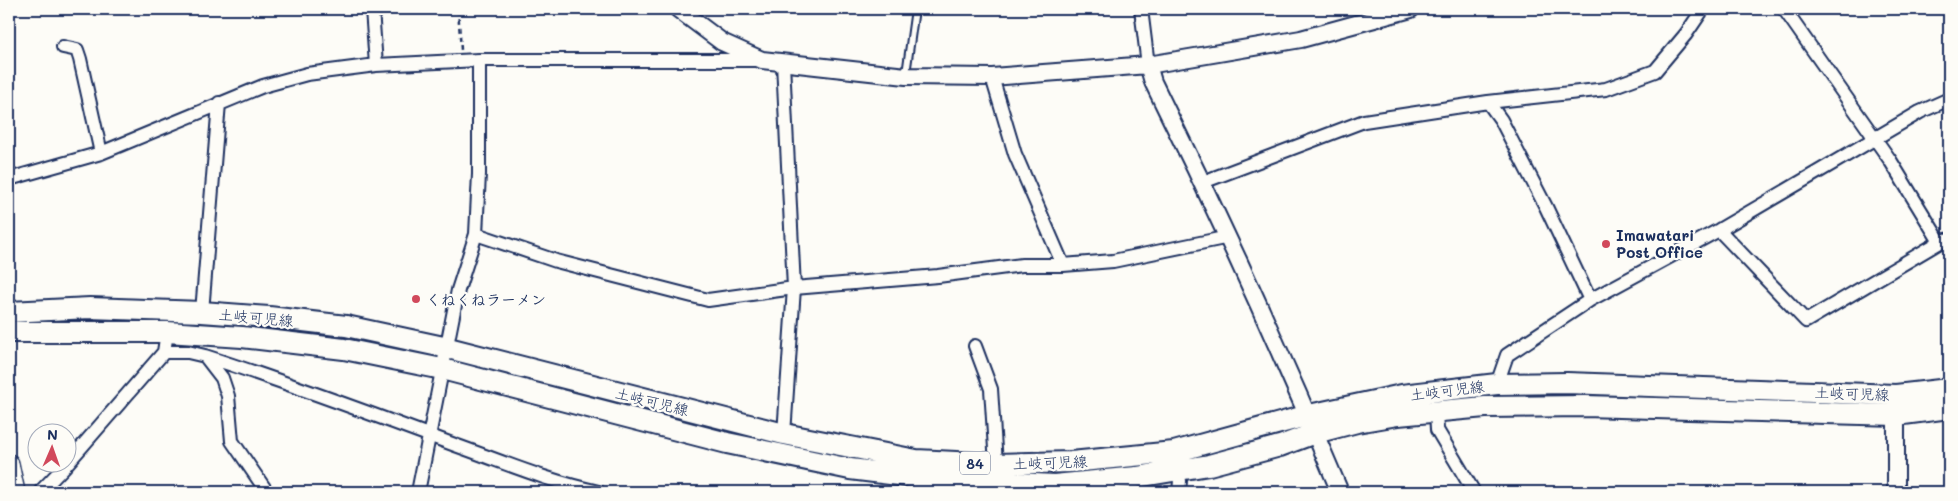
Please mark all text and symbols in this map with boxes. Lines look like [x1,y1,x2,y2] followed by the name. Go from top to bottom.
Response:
[1616,225,1703,262] place label: Imawatari Post Office
[1600,238,1612,250] marker: Imawatari Post Office
[426,289,546,309] place label: くねくねラーメン
[410,293,422,305] marker: くねくねラーメン
[218,304,294,330] street label: 土岐可児線
[1409,376,1485,404] street label: 土岐可児線
[613,382,691,420] street label: 土岐可児線
[1814,382,1890,404] street label: 土岐可児線
[28,424,78,474] north arrow
[47,425,58,444] text: N
[1012,451,1088,473] street label: 土岐可児線
[960,452,990,474] road number: 84

